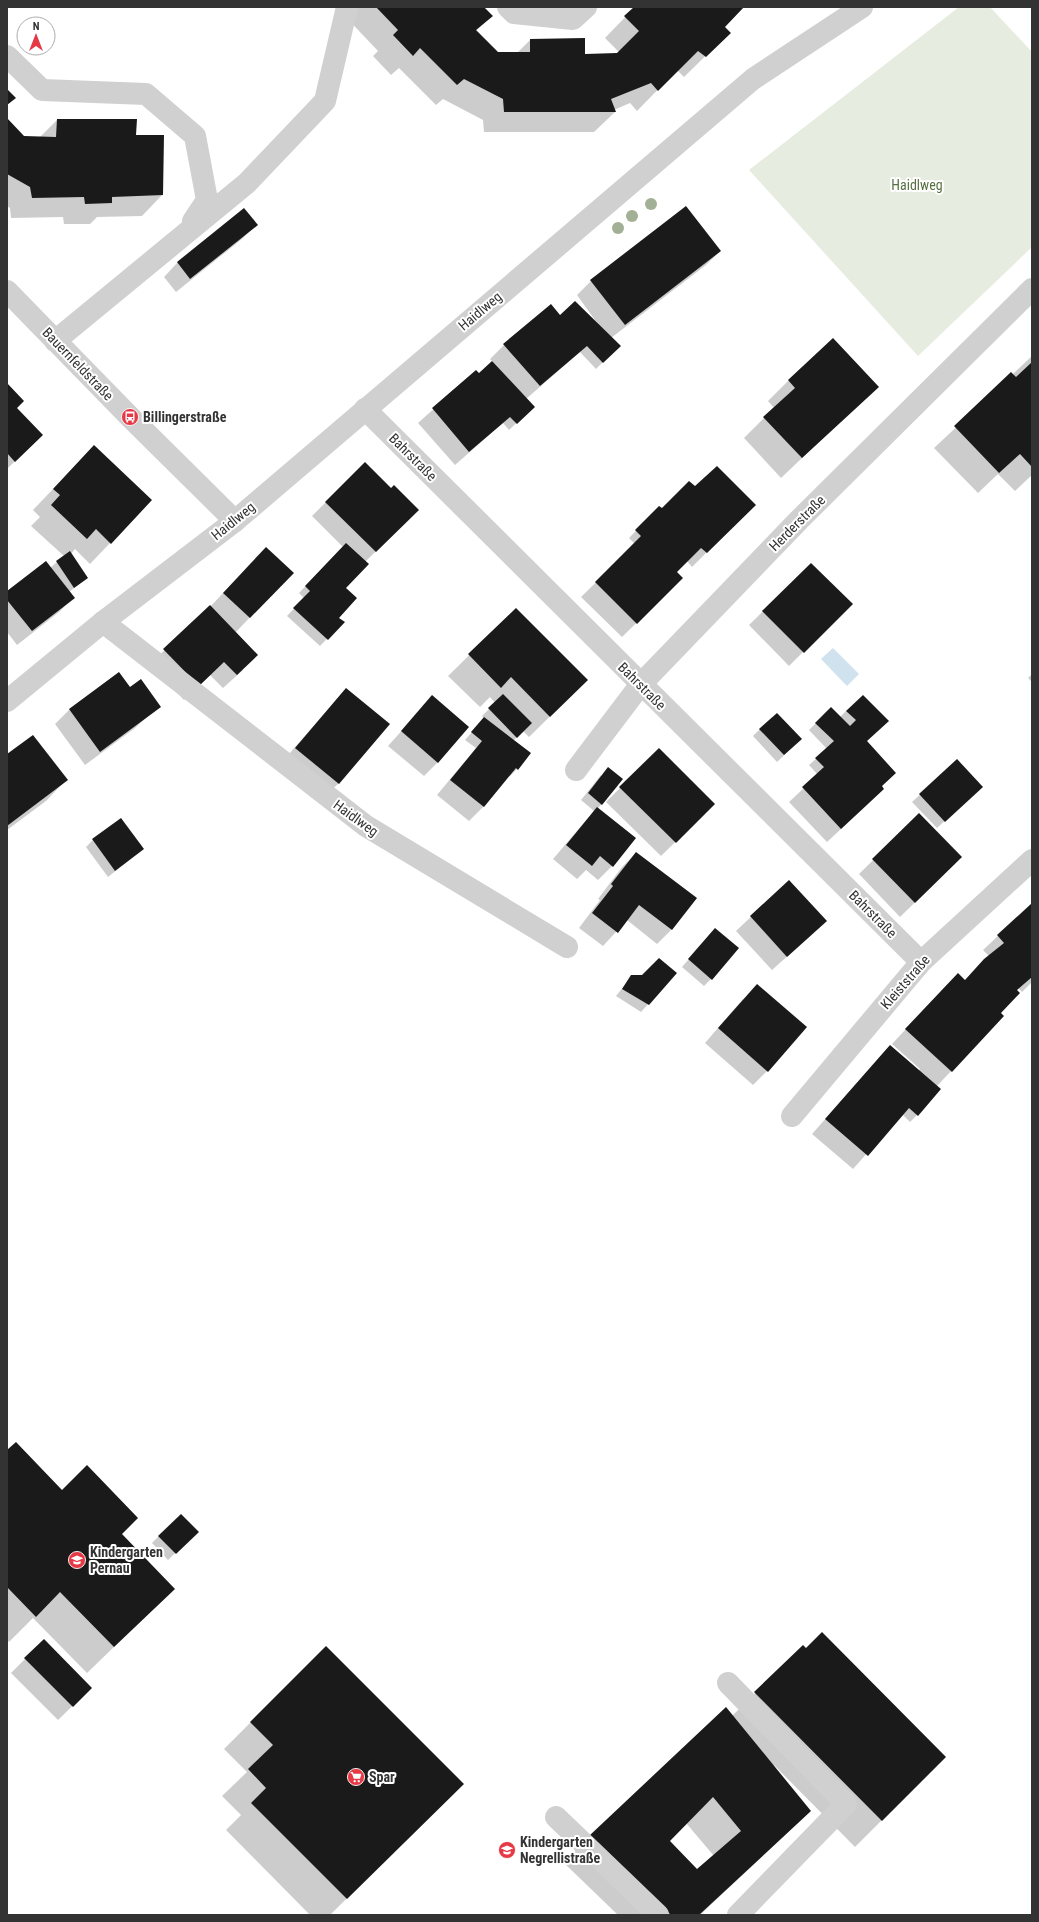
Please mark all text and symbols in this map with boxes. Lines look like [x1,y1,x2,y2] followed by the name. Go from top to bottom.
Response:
[16,16,56,56] north arrow
[33,20,40,33] text: N
[891,177,943,193] park label: Haidlweg
[455,288,505,334] street label: Haidlweg
[39,324,117,404] street label: Bauernfeldstraße
[120,407,140,427] bus stop icon: Billingerstraße
[143,409,227,425] place label: Billingerstraße
[386,430,440,484] street label: Bahrstraße
[766,491,829,554] street label: Herderstraße
[208,499,258,543] street label: Haidlweg
[615,659,669,713] street label: Bahrstraße
[331,796,381,840] street label: Haidlweg
[846,887,900,941] street label: Bahrstraße
[877,951,933,1012] street label: Kleiststraße
[90,1544,163,1576] place label: Kindergarten Pernau
[67,1550,87,1570] school or university icon: Kindergarten Pernau
[346,1767,366,1787] supermarket icon: Spar
[369,1769,395,1785] place label: Spar
[520,1834,601,1866] place label: Kindergarten Negrellistraße
[497,1840,517,1860] school or university icon: Kindergarten Negrellistraße

